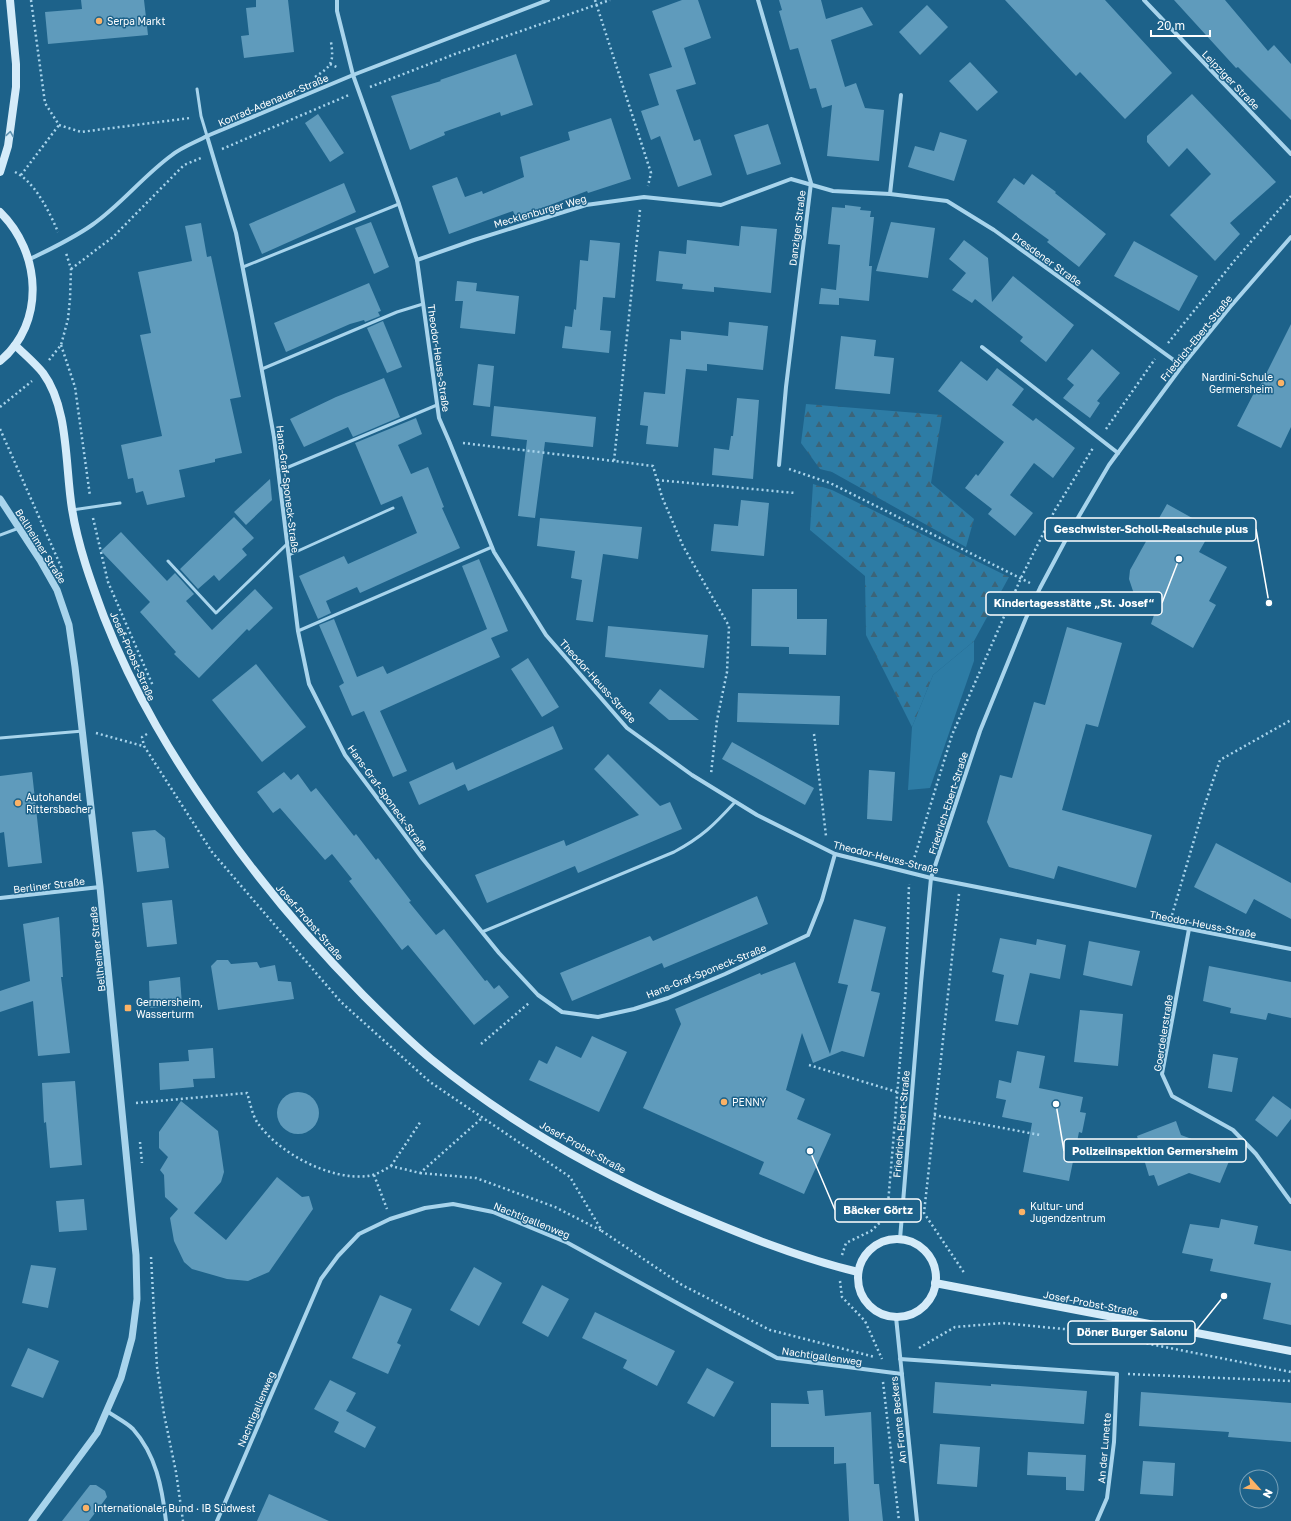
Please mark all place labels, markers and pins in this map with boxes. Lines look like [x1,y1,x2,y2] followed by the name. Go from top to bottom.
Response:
[107,15,165,27] place label: Serpa Markt
[94,16,104,26] marker: Serpa Markt
[1202,371,1273,395] place label: Nardini-Schule Germersheim
[1276,378,1286,388] marker: Nardini-Schule Germersheim
[1045,518,1256,541] callout: Geschwister-Scholl-Realschule plus
[986,592,1162,615] callout: Kindertagesstätte „St. Josef“
[26,791,92,815] place label: Autohandel Rittersbacher
[13,798,23,808] marker: Autohandel Rittersbacher
[136,996,203,1020] place label: Germersheim, Wasserturm
[123,1003,133,1013] marker: Germersheim, Wasserturm
[732,1096,767,1108] place label: PENNY
[719,1097,729,1107] marker: PENNY
[1064,1139,1246,1162] callout: Polizeiinspektion Germersheim
[835,1199,921,1222] callout: Bäcker Görtz
[1030,1200,1106,1224] place label: Kultur- und Jugendzentrum
[1017,1207,1027,1217] marker: Kultur- und Jugendzentrum
[1068,1321,1195,1344] callout: Döner Burger Salonu
[94,1502,255,1514] place label: Internationaler Bund · IB Südwest
[81,1503,91,1513] marker: Internationaler Bund · IB Südwest

